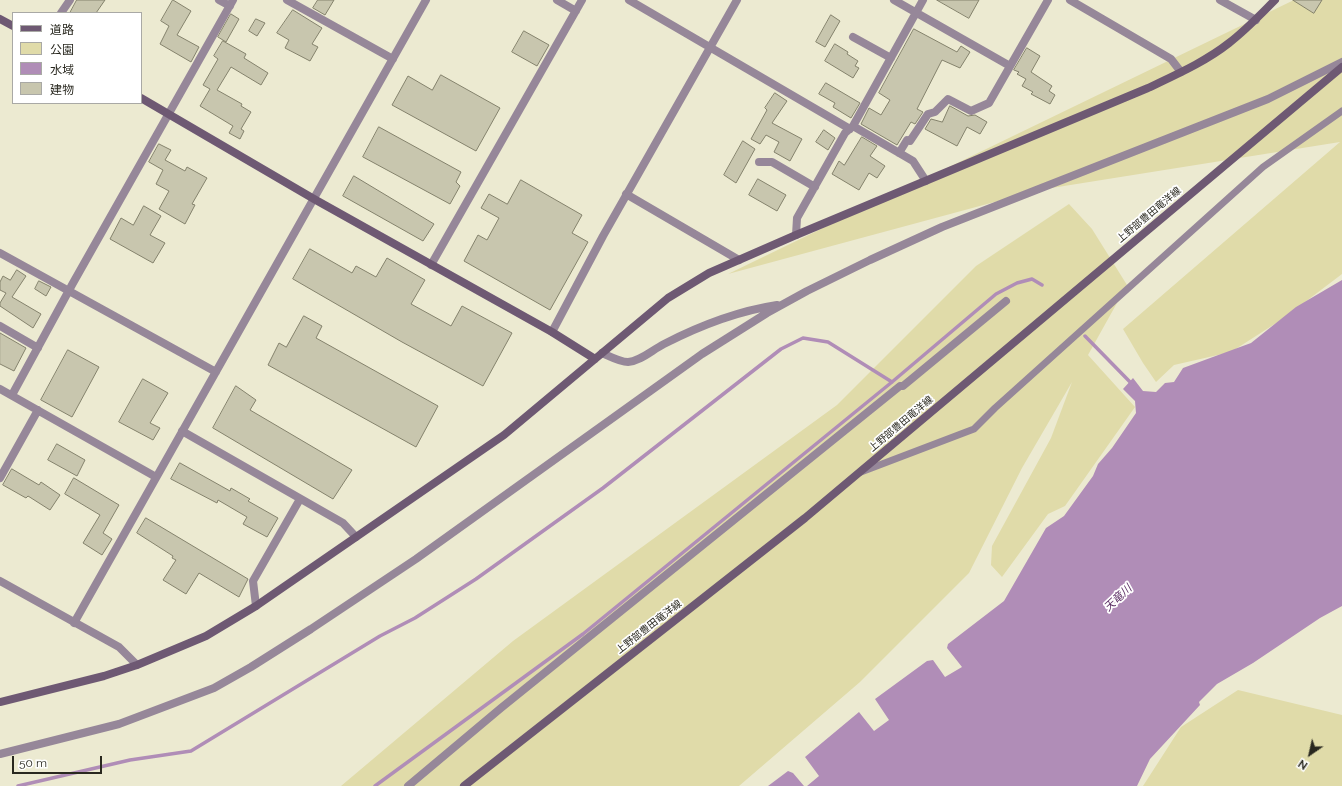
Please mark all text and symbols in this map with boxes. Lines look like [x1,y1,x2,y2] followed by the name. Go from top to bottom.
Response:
[12,12,142,104] legend
[50,23,74,37] text: 道路
[50,43,74,57] text: 公園
[50,63,74,77] text: 水域
[50,83,74,97] text: 建物
[1115,185,1183,245] street label: 上野部豊田竜洋線
[867,394,935,454] street label: 上野部豊田竜洋線
[1101,582,1135,614] water label: 天竜川
[614,598,684,656] street label: 上野部豊田竜洋線
[1290,734,1330,774] north arrow
[14,748,104,774] scale bar
[19,756,47,770] text: 50 m
[1296,757,1310,772] text: N

